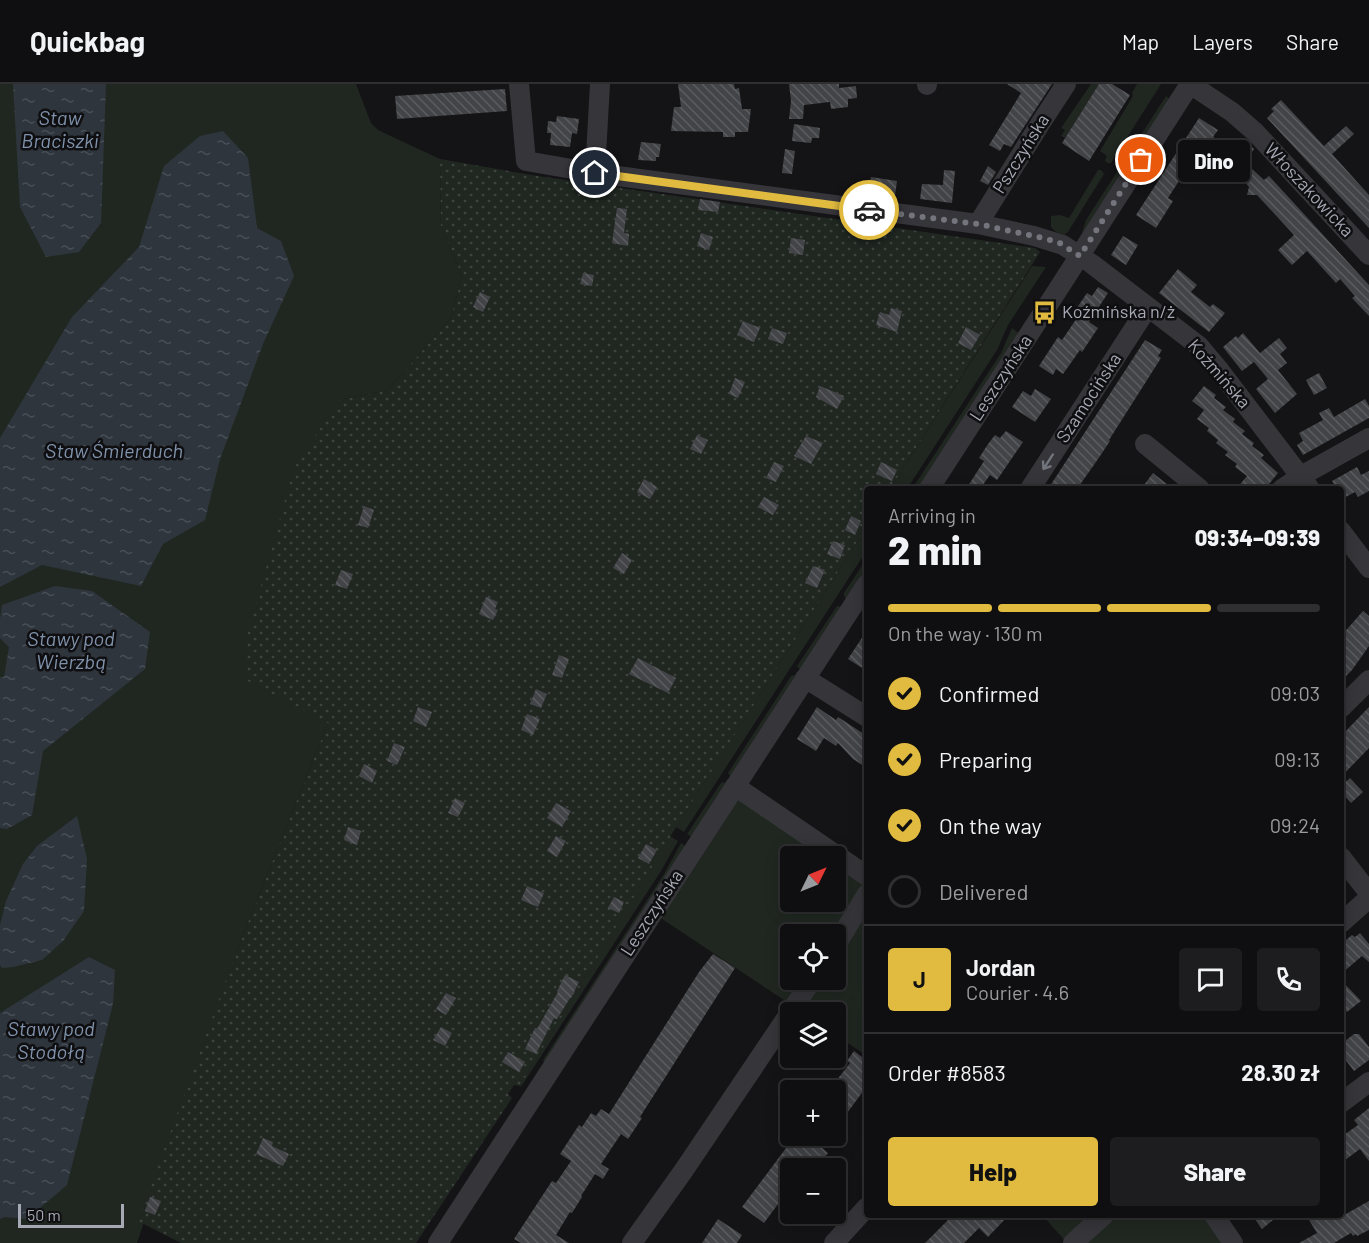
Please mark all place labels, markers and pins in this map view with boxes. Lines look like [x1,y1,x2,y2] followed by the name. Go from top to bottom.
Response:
[1115,134,1166,185] pin
[1177,139,1249,181] callout: Dino
[569,147,620,198] pin
[1031,299,1057,325] bus stop icon: Koźmińska n/ż
[1062,300,1175,322] place label: Koźmińska n/ż

